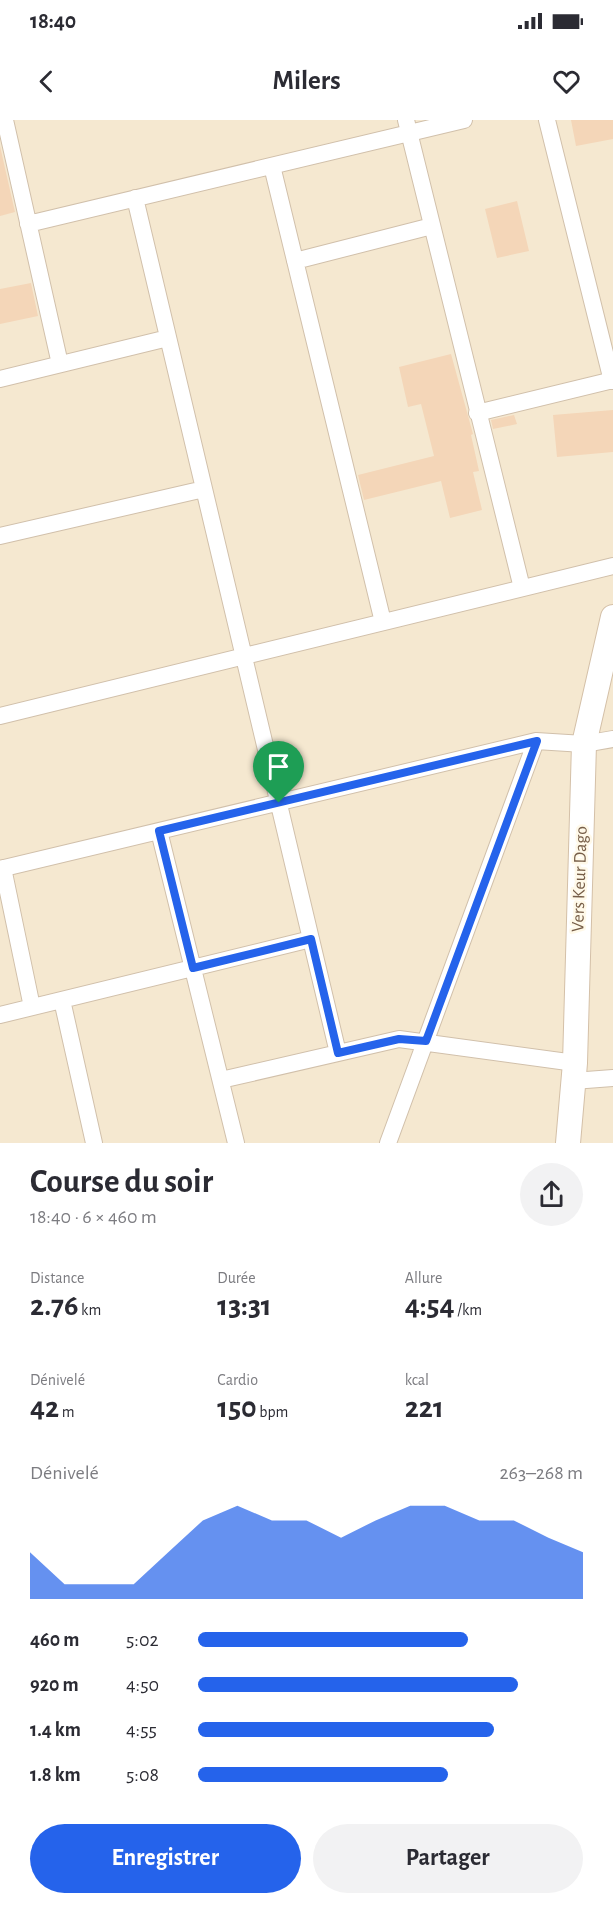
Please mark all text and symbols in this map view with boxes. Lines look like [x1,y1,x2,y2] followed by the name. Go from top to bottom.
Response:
[30,10,76,32] text: 18:40
[30,65,63,98] icon: back
[550,65,583,98] icon: heart
[272,67,341,94] text: Milers
[253,741,304,803] pin
[262,750,295,783] icon: arrive
[569,825,591,932] street label: Vers Keur Dago
[520,1163,583,1226] button: share
[30,1166,213,1199] text: Course du soir
[30,1207,157,1227] text: 18:40 · 6 × 460 m
[30,1270,84,1286] text: Distance
[217,1270,256,1286] text: Durée
[405,1270,442,1286] text: Allure
[30,1291,78,1321] text: 2.76
[217,1291,272,1321] text: 13:31
[405,1291,455,1321] text: 4:54
[78,1302,101,1318] text: km
[455,1302,482,1318] text: /km
[30,1372,85,1388] text: Dénivelé
[217,1372,258,1388] text: Cardio
[405,1372,429,1388] text: kcal
[30,1393,59,1423] text: 42
[217,1393,257,1423] text: 150
[405,1393,444,1423] text: 221
[59,1404,75,1420] text: m
[257,1404,288,1420] text: bpm
[30,1463,99,1483] text: Dénivelé
[499,1463,583,1483] text: 263–268 m
[30,1630,79,1650] text: 460 m
[126,1630,159,1650] text: 5:02
[30,1675,79,1695] text: 920 m
[126,1675,159,1695] text: 4:50
[30,1720,81,1740] text: 1.4 km
[126,1720,157,1740] text: 4:55
[30,1765,81,1785] text: 1.8 km
[126,1765,159,1785] text: 5:08
[30,1824,301,1893] button: Enregistrer
[313,1824,583,1893] button: Partager

